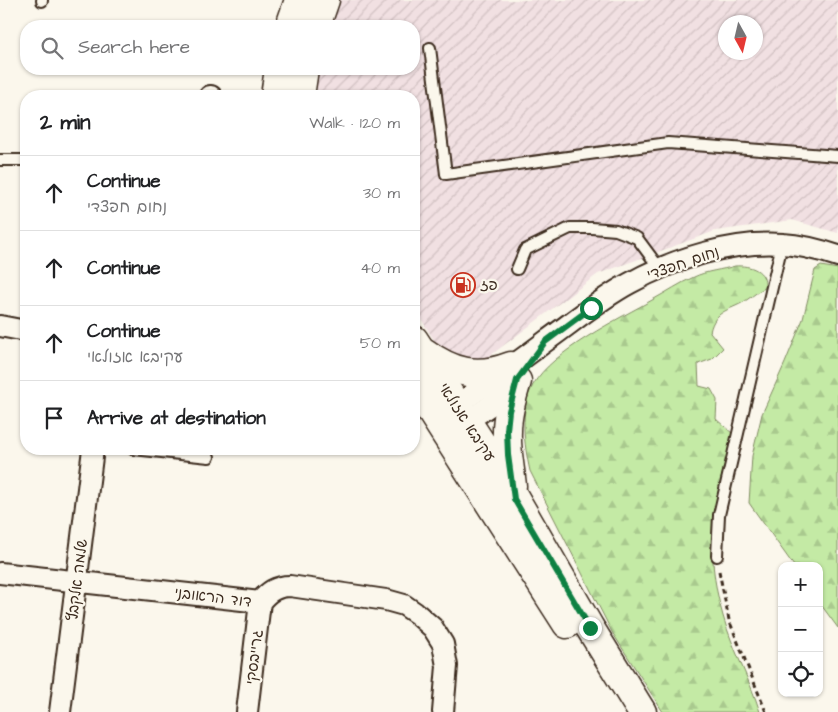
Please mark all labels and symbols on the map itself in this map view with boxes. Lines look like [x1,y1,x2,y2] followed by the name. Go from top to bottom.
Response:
[718,15,763,60] north arrow
[644,241,722,286] street label: נחום חפצדי
[450,272,476,298] fuel station icon: פז
[480,275,498,296] place label: פז
[580,297,603,320] route start
[433,379,500,466] street label: עקיבא אזולאי
[62,537,93,622] street label: שלמה אלקבץ
[173,582,253,613] street label: דוד הראובני
[579,617,602,640] route end
[241,628,268,686] street label: גרייבסקי

